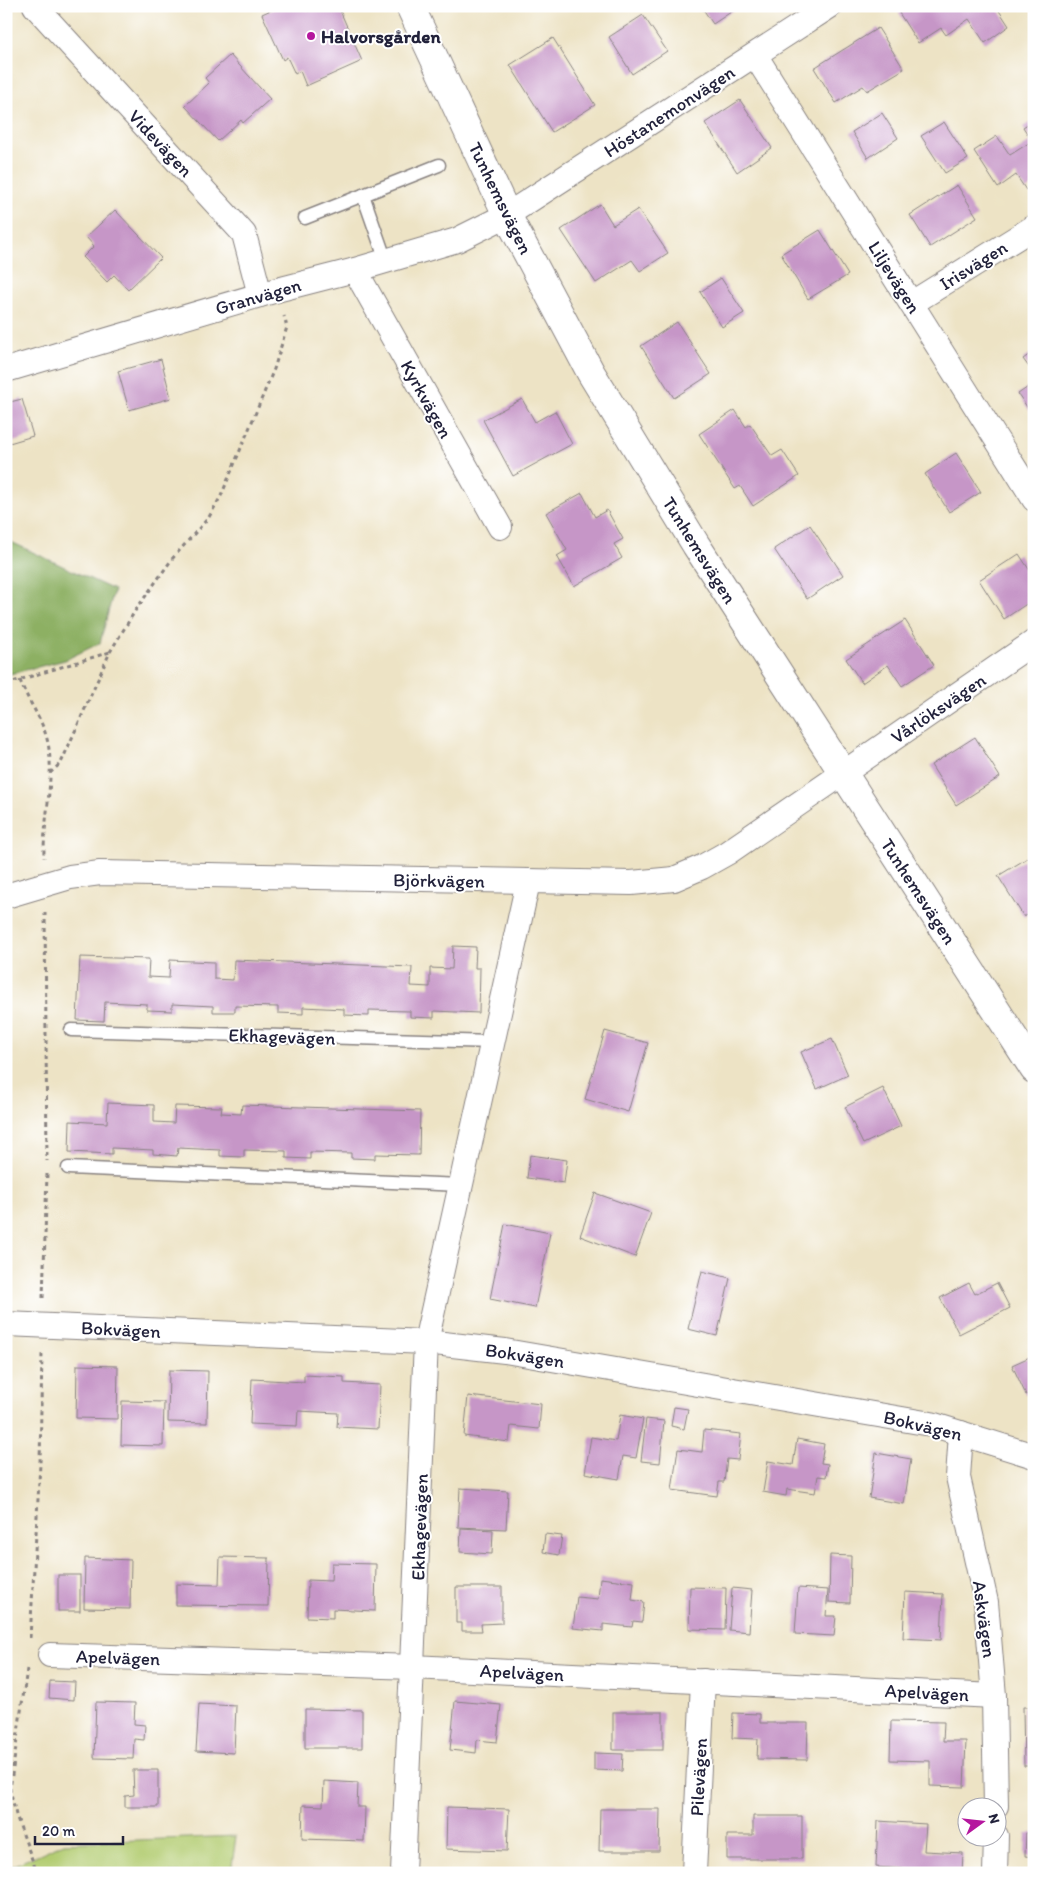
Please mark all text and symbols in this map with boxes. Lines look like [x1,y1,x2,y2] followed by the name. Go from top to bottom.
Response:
[321,25,441,48] place label: Halvorsgården
[305,30,317,42] marker: Halvorsgården
[599,61,739,162] street label: Höstanemonvägen
[124,105,198,182] street label: Videvägen
[463,138,538,258] street label: Tunhemsvägen
[935,236,1011,295] street label: Irisvägen
[863,237,926,318] street label: Liljevägen
[213,273,304,320] street label: Granvägen
[396,356,458,443] street label: Kyrkvägen
[657,492,742,608] street label: Tunhemsvägen
[886,668,990,749] street label: Vårlöksvägen
[876,834,962,949] street label: Tunhemsvägen
[393,868,485,893] street label: Björkvägen
[228,1023,336,1050] street label: Ekhagevägen
[80,1316,162,1343] street label: Bokvägen
[484,1338,567,1373] street label: Bokvägen
[881,1405,965,1446] street label: Bokvägen
[406,1473,433,1581] street label: Ekhagevägen
[968,1579,1001,1659] street label: Askvägen
[75,1645,160,1670] street label: Apelvägen
[479,1659,565,1686] street label: Apelvägen
[884,1679,970,1706] street label: Apelvägen
[685,1737,712,1817] street label: Pilevägen
[958,1796,1008,1846] north arrow
[985,1812,1004,1826] text: N
[35,1814,122,1846] scale bar
[42,1822,76,1840] text: 20 m

